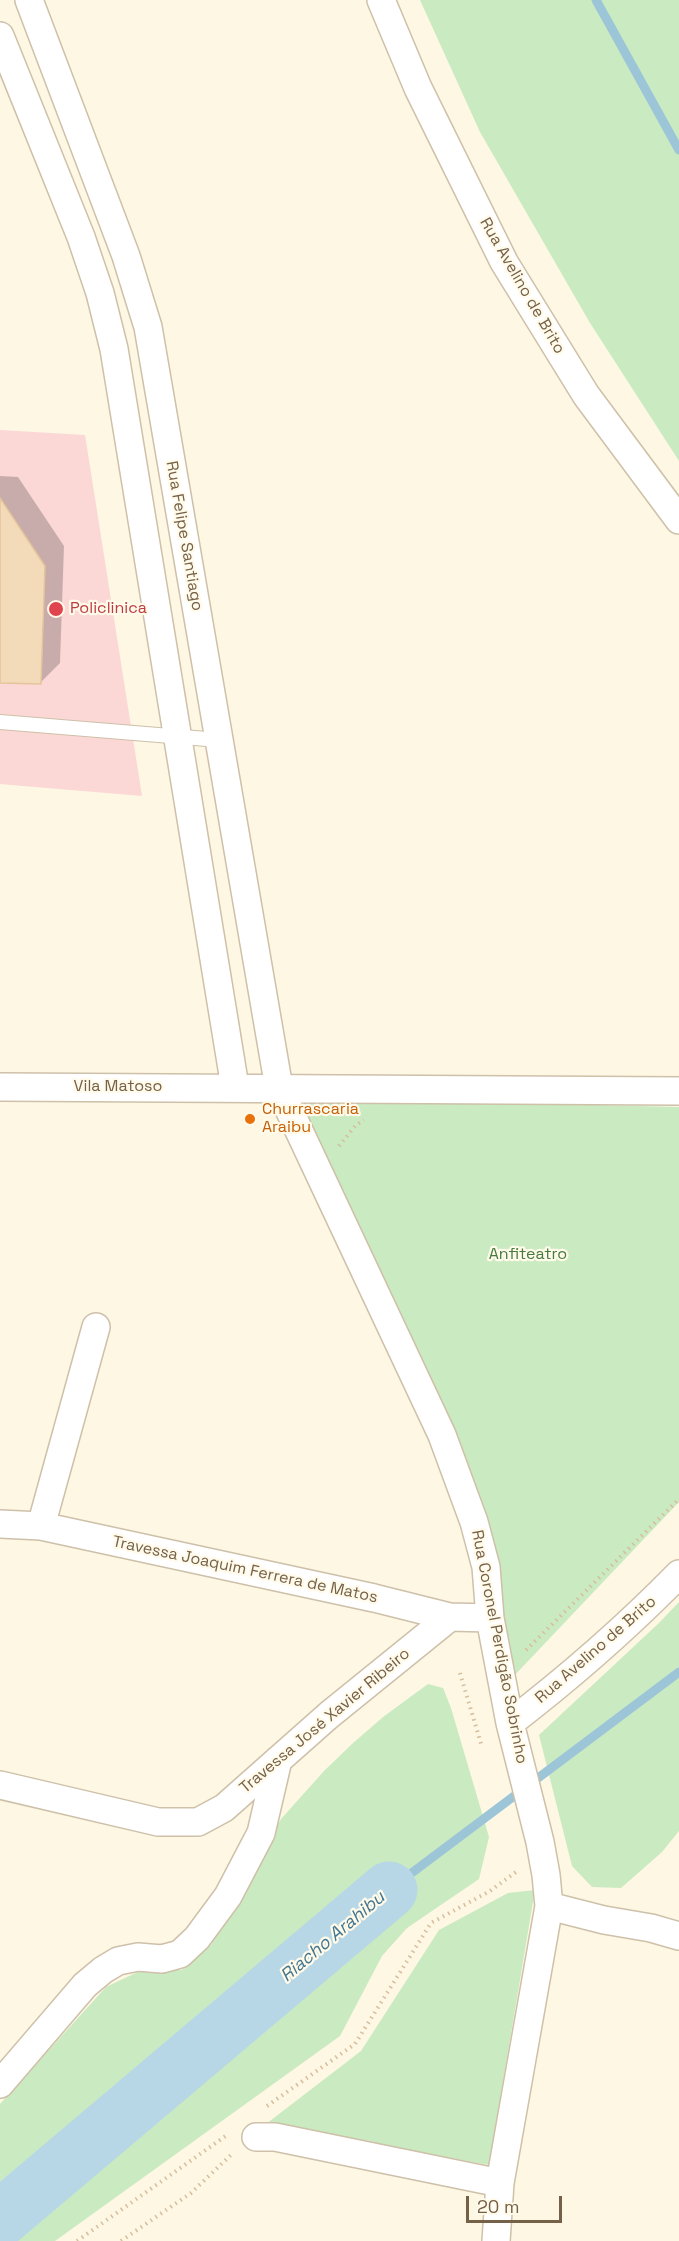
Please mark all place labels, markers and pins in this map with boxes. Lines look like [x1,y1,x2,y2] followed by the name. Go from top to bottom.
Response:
[70,599,147,619] place label: Policlinica
[47,600,65,618] marker: Policlinica
[262,1100,359,1138] place label: Churrascaria Araibu
[243,1112,257,1126] marker: Churrascaria Araibu

